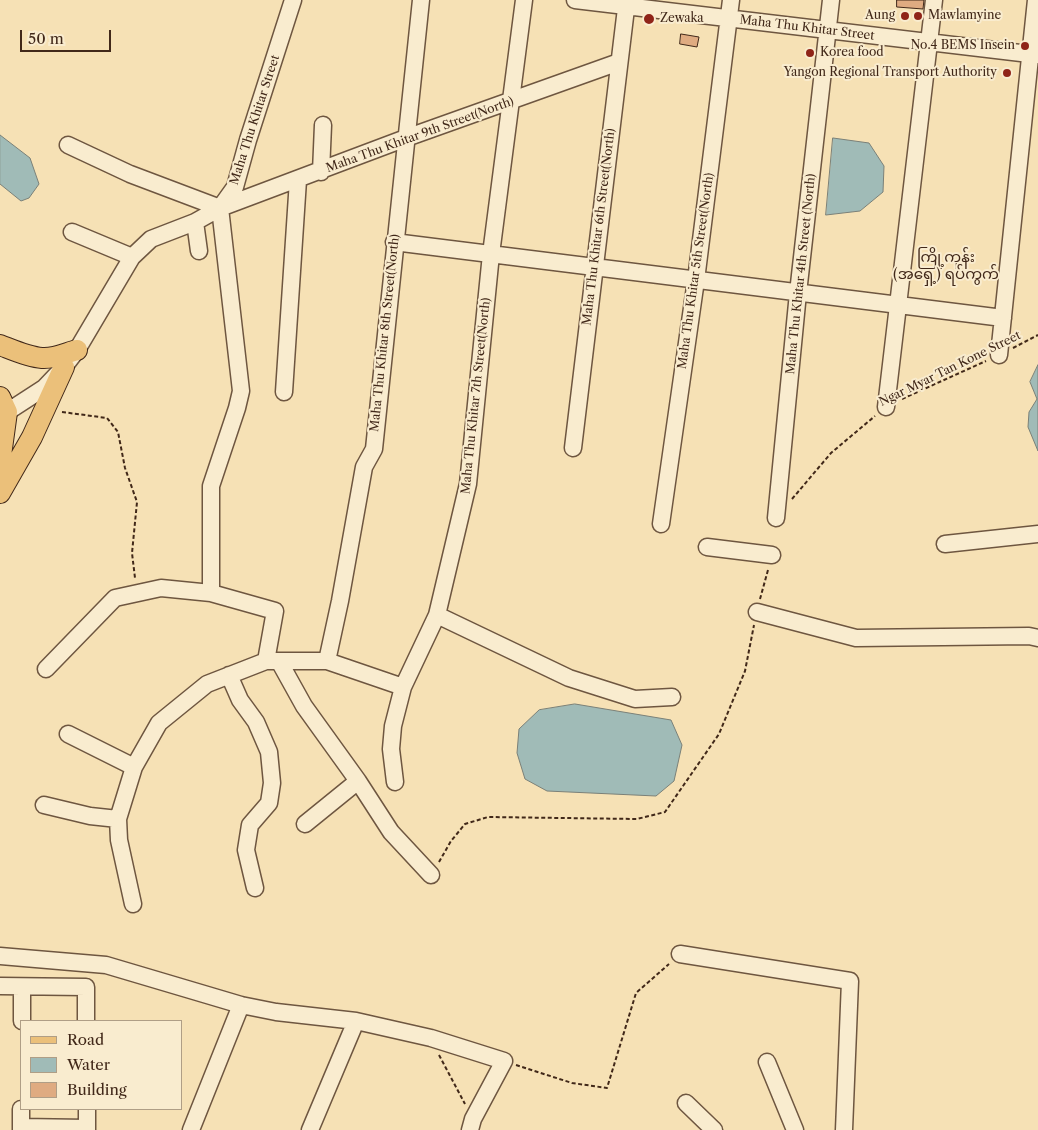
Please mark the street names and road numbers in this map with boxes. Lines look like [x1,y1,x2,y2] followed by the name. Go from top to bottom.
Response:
[739,13,875,43] street label: Maha Thu Khitar Street
[227,53,283,187] street label: Maha Thu Khitar Street
[324,94,516,176] street label: Maha Thu Khitar 9th Street(North)
[580,128,618,326] street label: Maha Thu Khitar 6th Street(North)
[675,172,717,370] street label: Maha Thu Khitar 5th Street(North)
[783,173,819,375] street label: Maha Thu Khitar 4th Street (North)
[367,233,403,433] street label: Maha Thu Khitar 8th Street(North)
[459,297,493,495] street label: Maha Thu Khitar 7th Street(North)
[877,328,1023,410] street label: Ngar Myar Tan Kone Street

